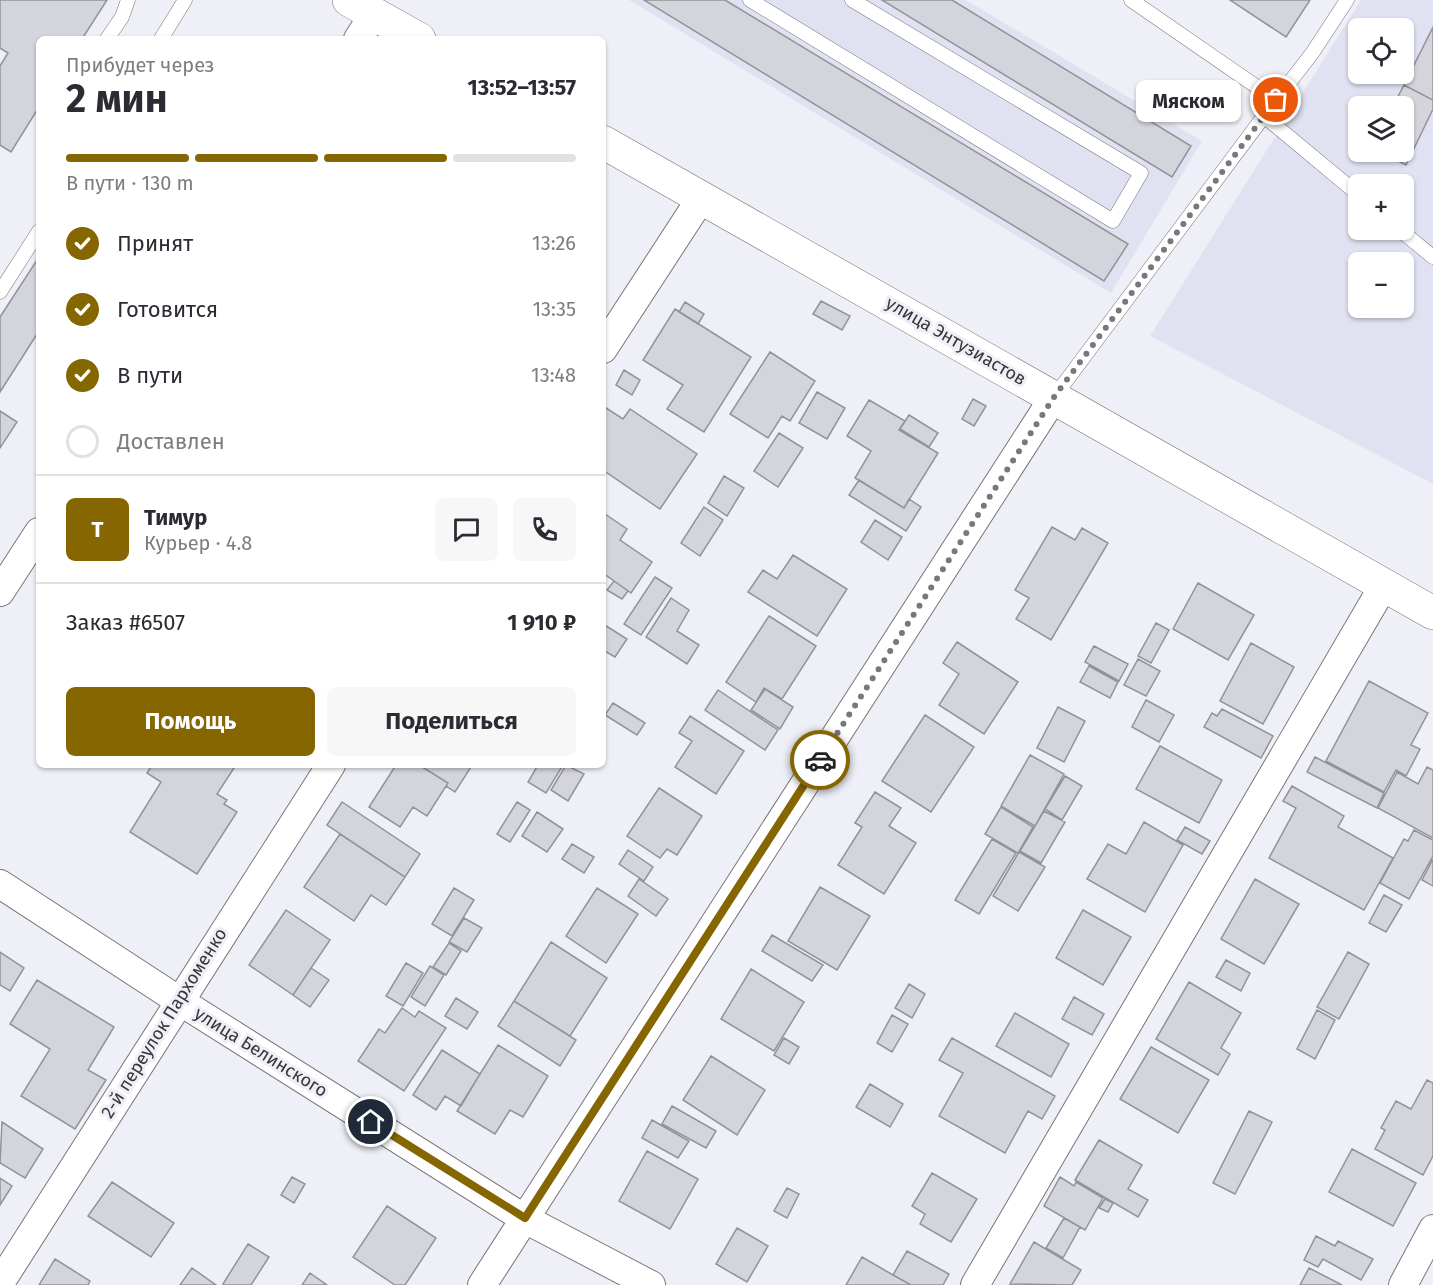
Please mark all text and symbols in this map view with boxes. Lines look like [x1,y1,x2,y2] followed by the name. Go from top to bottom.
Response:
[1348,18,1414,318] map controls
[1348,18,1414,84] button: locate
[66,53,215,77] text: Прибудет через
[468,74,576,101] text: 13:52–13:57
[1250,74,1301,125] pin
[66,76,168,122] text: 2 мин
[1135,79,1240,121] callout: Мяском
[1259,83,1292,116] icon: bag
[1152,89,1225,113] text: Мяском
[1348,96,1414,162] button: layers
[66,171,194,195] text: В пути · 130 m
[1348,174,1414,240] button: +
[66,227,99,260] icon: check
[117,230,193,257] text: Принят
[532,231,576,255] text: 13:26
[1348,252,1414,318] button: −
[882,292,1030,390] street label: улица Энтузиастов
[66,293,99,326] icon: check
[117,296,218,323] text: Готовится
[532,297,576,321] text: 13:35
[66,359,99,392] icon: check
[117,362,183,389] text: В пути
[531,363,576,387] text: 13:48
[117,428,225,455] text: Доставлен
[435,498,498,561] button: chat
[513,498,576,561] button: phone
[144,504,207,531] text: Тимур
[92,516,103,543] text: Т
[144,531,252,555] text: Курьер · 4.8
[66,609,185,636] text: Заказ #6507
[507,609,576,636] text: 1 910 ₽
[66,687,315,756] button: Помощь
[327,687,576,756] button: Поделиться
[790,730,850,790] courier
[804,744,837,777] icon: car
[96,924,232,1122] street label: 2-й переулок Пархоменко
[190,1002,332,1102] street label: улица Белинского
[345,1096,396,1147] pin
[354,1105,387,1138] icon: home

